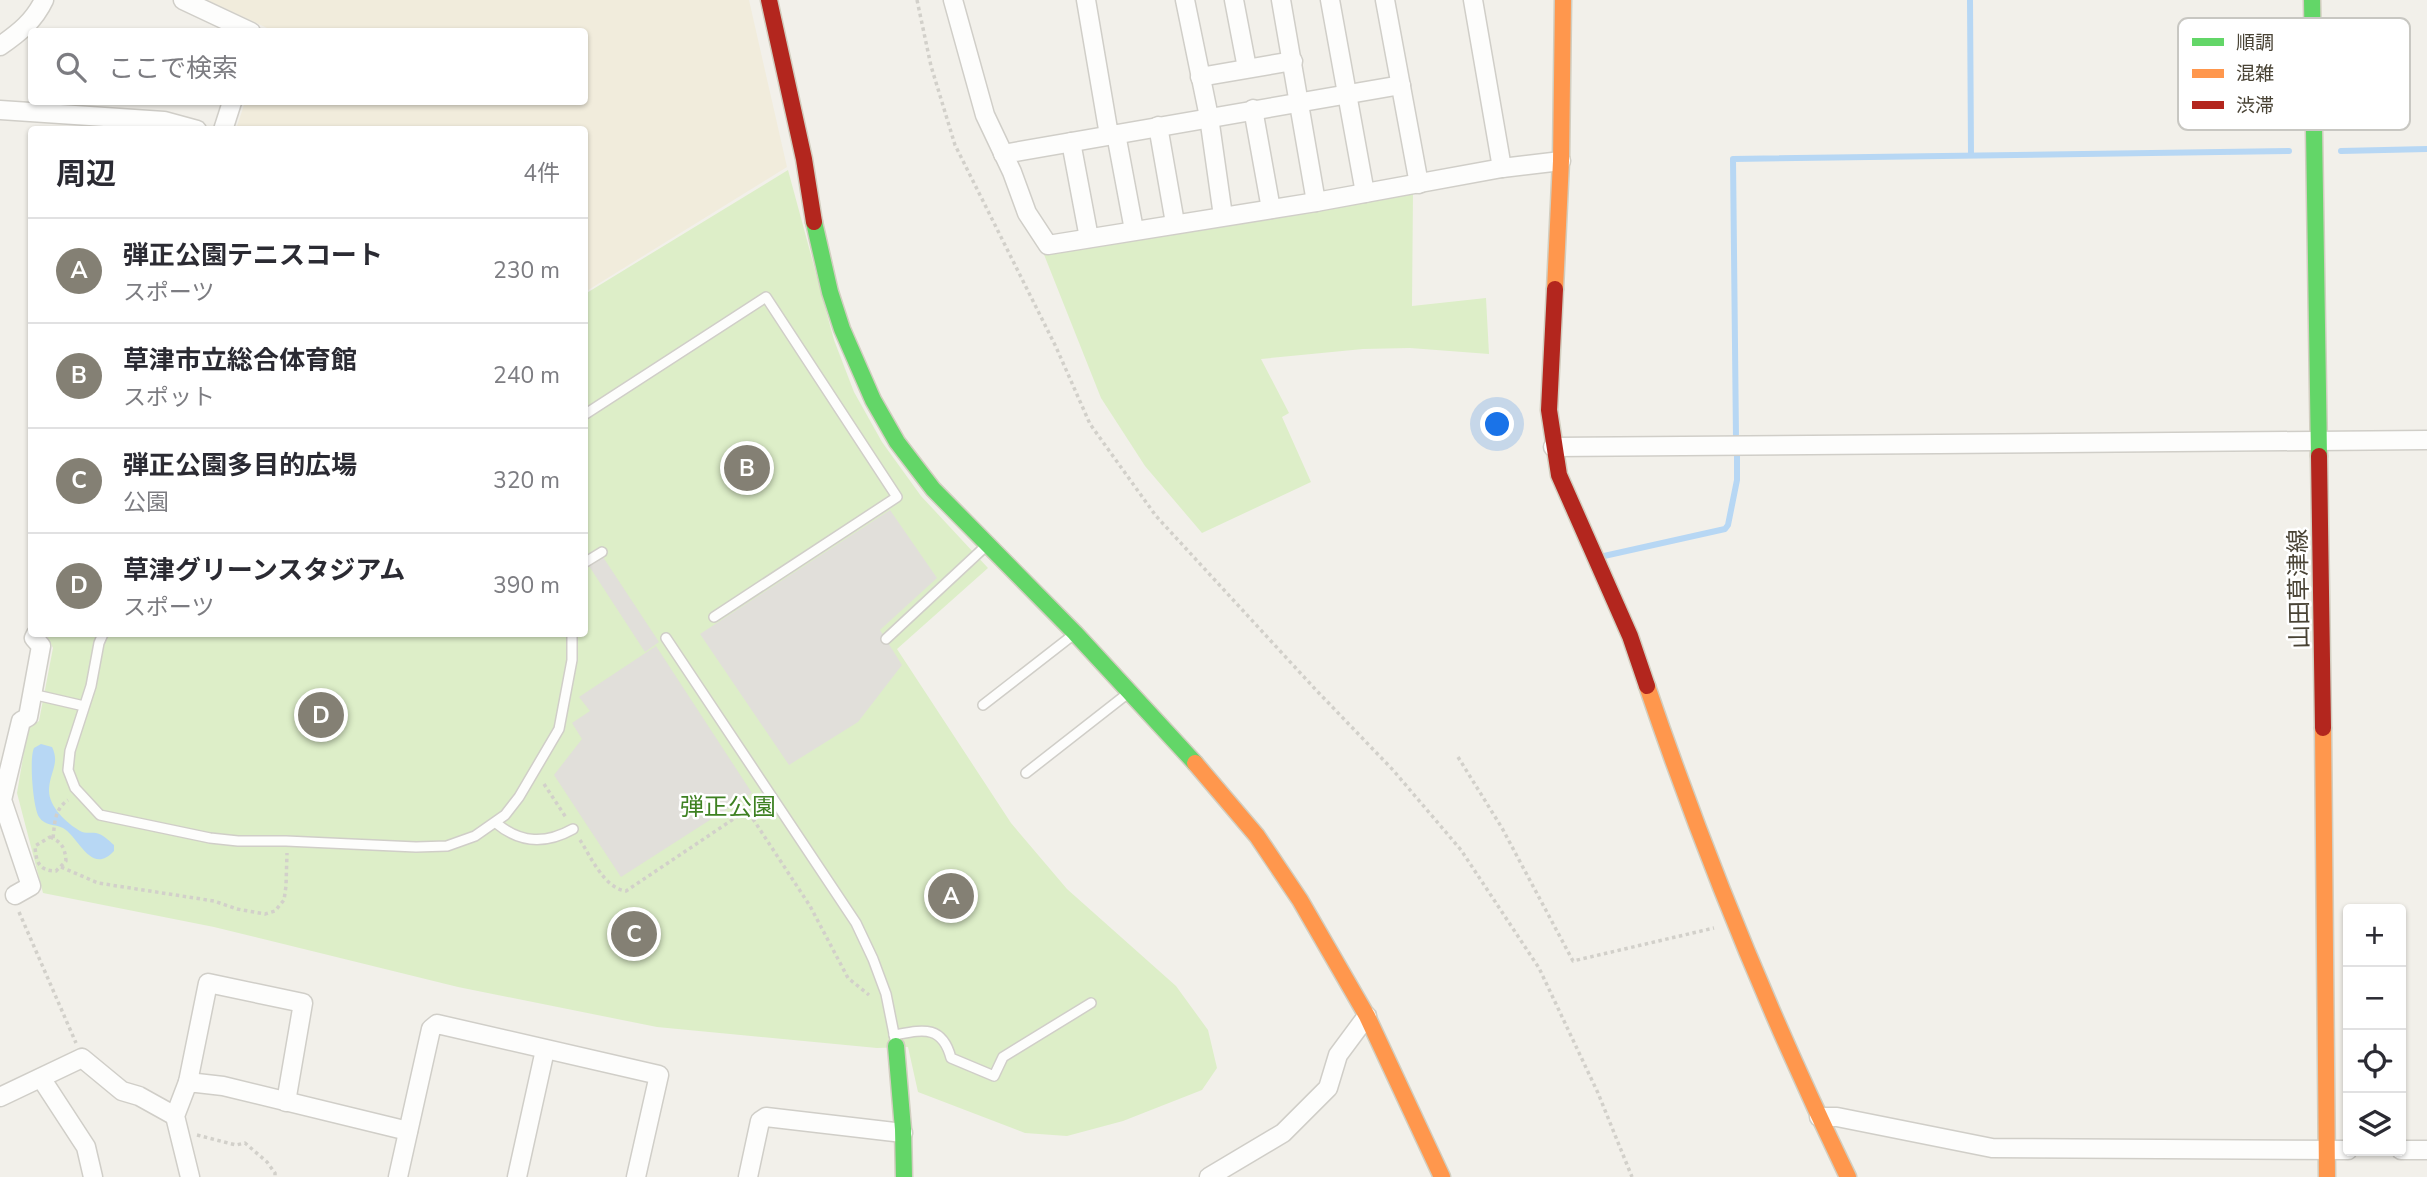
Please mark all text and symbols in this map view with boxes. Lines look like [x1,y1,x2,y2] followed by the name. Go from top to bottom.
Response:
[2178,18,2410,130] legend
[28,28,588,105] search box
[2236,30,2274,56] text: 順調
[52,48,90,86] icon: search
[108,51,238,86] text: ここで検索
[2236,61,2274,87] text: 混雑
[2236,93,2274,119] text: 渋滞
[56,154,116,195] text: 周辺
[523,158,560,189] text: 4件
[123,238,383,273] text: 弾正公園テニスコート
[70,255,88,286] text: A
[493,255,560,286] text: 230 m
[123,277,215,308] text: スポーツ
[123,343,357,378] text: 草津市立総合体育館
[71,360,87,391] text: B
[493,360,560,391] text: 240 m
[123,382,215,413] text: スポット
[1480,407,1514,441] your location
[724,442,770,494] pin: B
[123,448,357,483] text: 弾正公園多目的広場
[71,465,87,496] text: C
[493,465,560,496] text: 320 m
[123,487,169,518] text: 公園
[2282,529,2316,649] street label: 山田草津線
[123,553,405,588] text: 草津グリーンスタジアム
[70,570,88,601] text: D
[493,570,560,601] text: 390 m
[123,592,215,623] text: スポーツ
[298,689,344,741] pin: D
[680,791,776,823] park label: 弾正公園
[928,870,974,922] pin: A
[2343,904,2406,1156] map controls
[2343,904,2406,967] button: +
[611,908,657,960] pin: C
[2343,967,2406,1030] button: −
[2343,1030,2406,1093] button: locate
[2343,1093,2406,1156] button: layers

